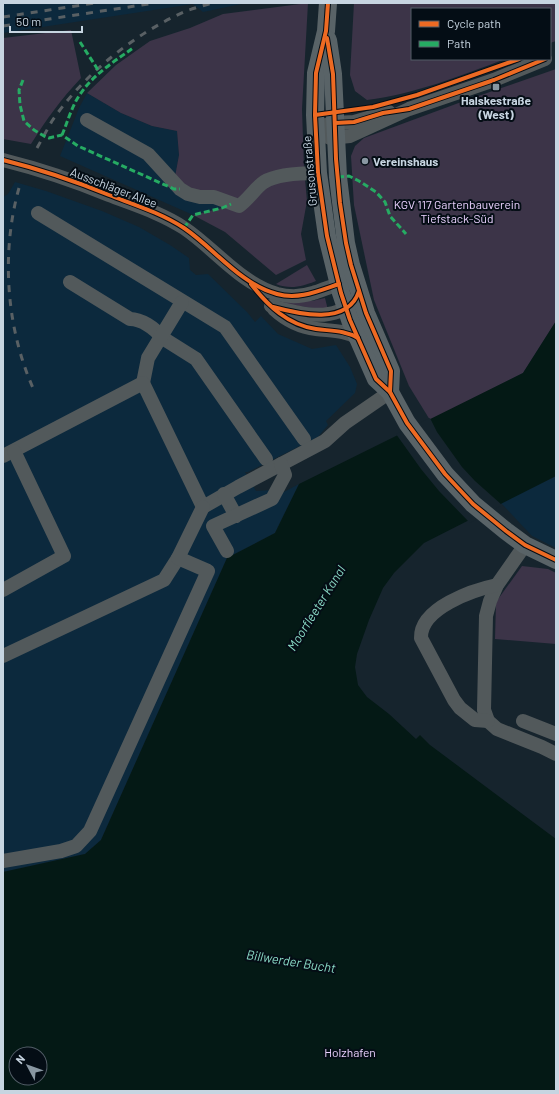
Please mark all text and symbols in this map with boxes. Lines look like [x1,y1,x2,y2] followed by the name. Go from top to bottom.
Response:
[10,8,82,34] scale bar
[411,8,551,60] legend
[16,14,41,28] text: 50 m
[447,16,501,30] text: Cycle path
[447,36,471,50] text: Path
[491,82,501,92] marker: Halskestraße (West)
[461,93,531,121] place label: Halskestraße (West)
[299,135,319,207] street label: Grusonstraße
[373,154,438,168] place label: Vereinshaus
[360,156,370,166] marker: Vereinshaus
[69,164,159,210] street label: Ausschläger Allee
[394,197,520,225] park label: KGV 117 Gartenbauverein Tiefstack-Süd
[283,562,349,654] water label: Moorfleeter Kanal
[245,946,337,976] water label: Billwerder Bucht
[324,1045,376,1059] park label: Holzhafen
[8,1046,48,1086] north arrow
[13,1052,27,1066] text: N

